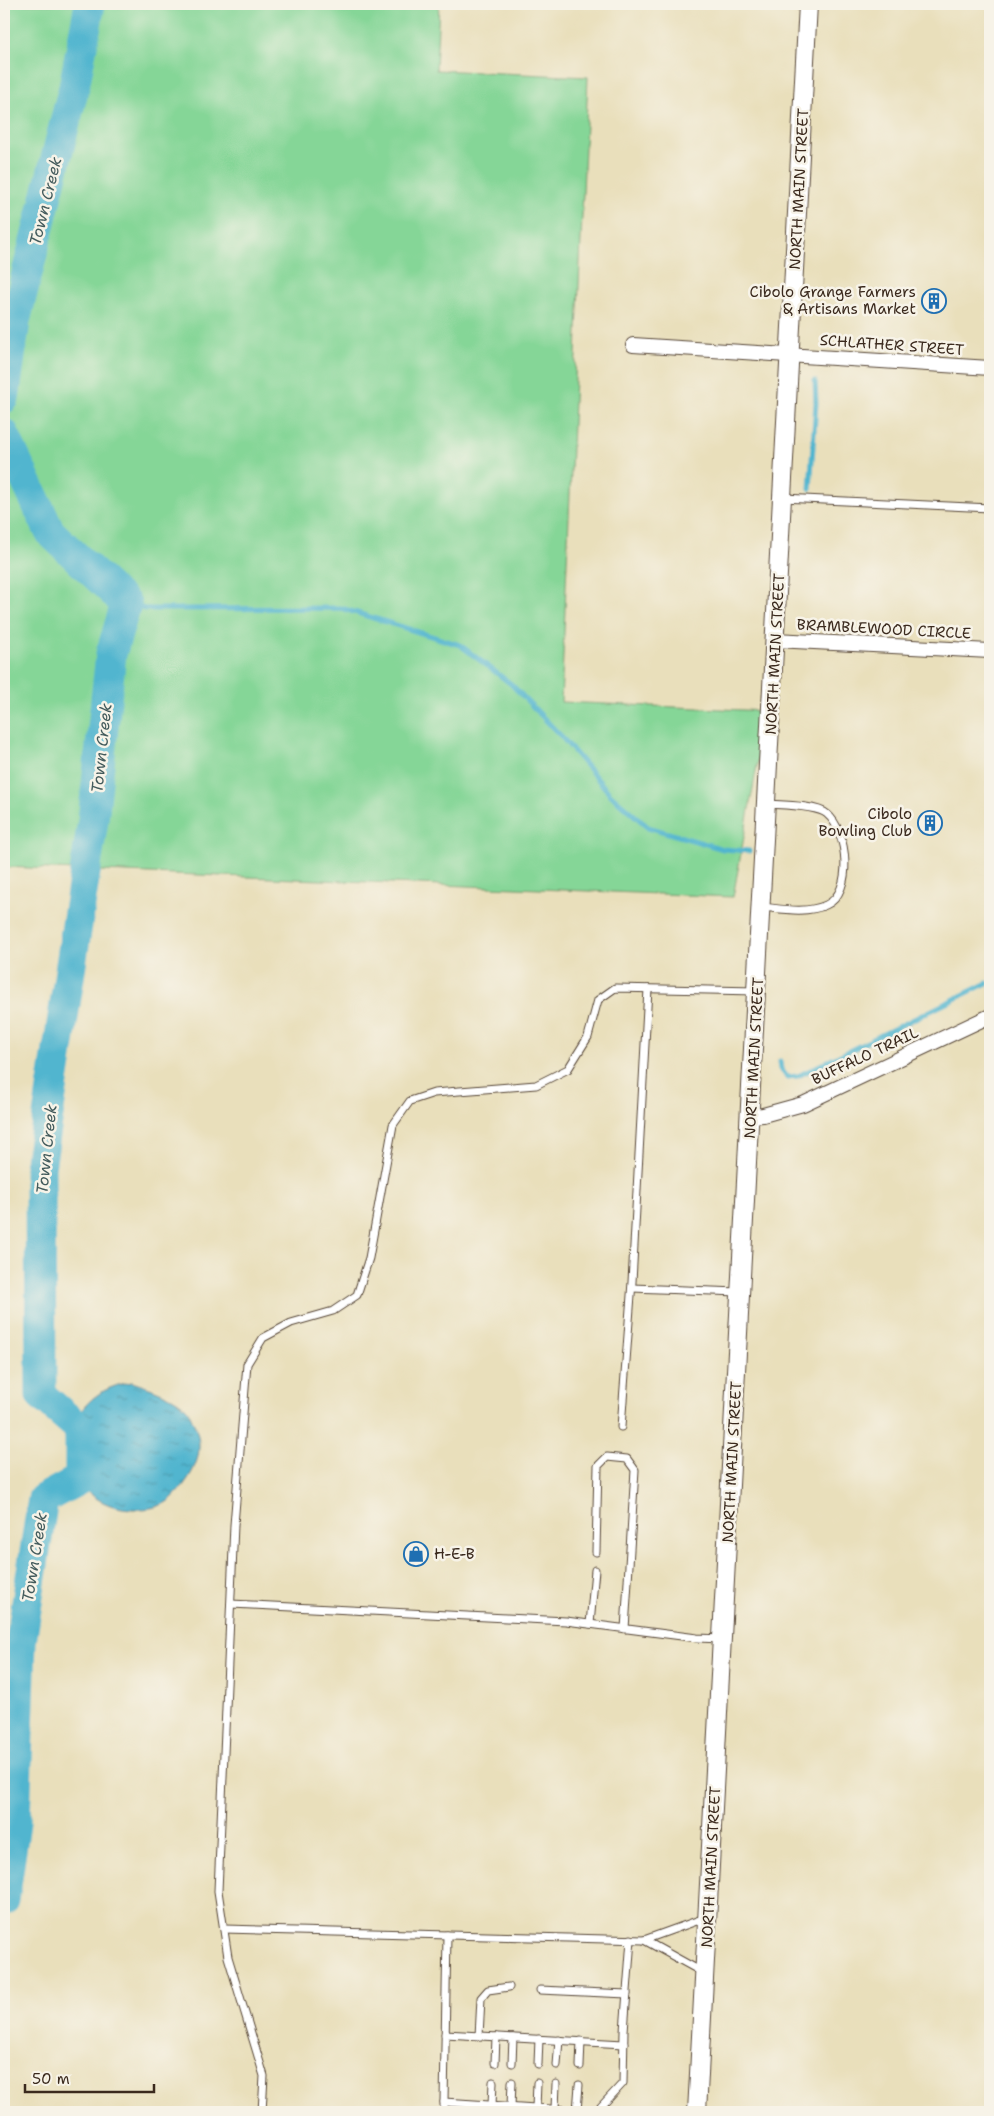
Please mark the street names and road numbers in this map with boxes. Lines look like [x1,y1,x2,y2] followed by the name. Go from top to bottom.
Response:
[785,108,813,270] street label: NORTH MAIN STREET
[819,330,965,360] street label: SCHLATHER STREET
[761,573,789,735] street label: NORTH MAIN STREET
[796,614,972,644] street label: BRAMBLEWOOD CIRCLE
[740,977,768,1139] street label: NORTH MAIN STREET
[808,1023,922,1089] street label: BUFFALO TRAIL
[718,1381,746,1543] street label: NORTH MAIN STREET
[697,1786,725,1948] street label: NORTH MAIN STREET

